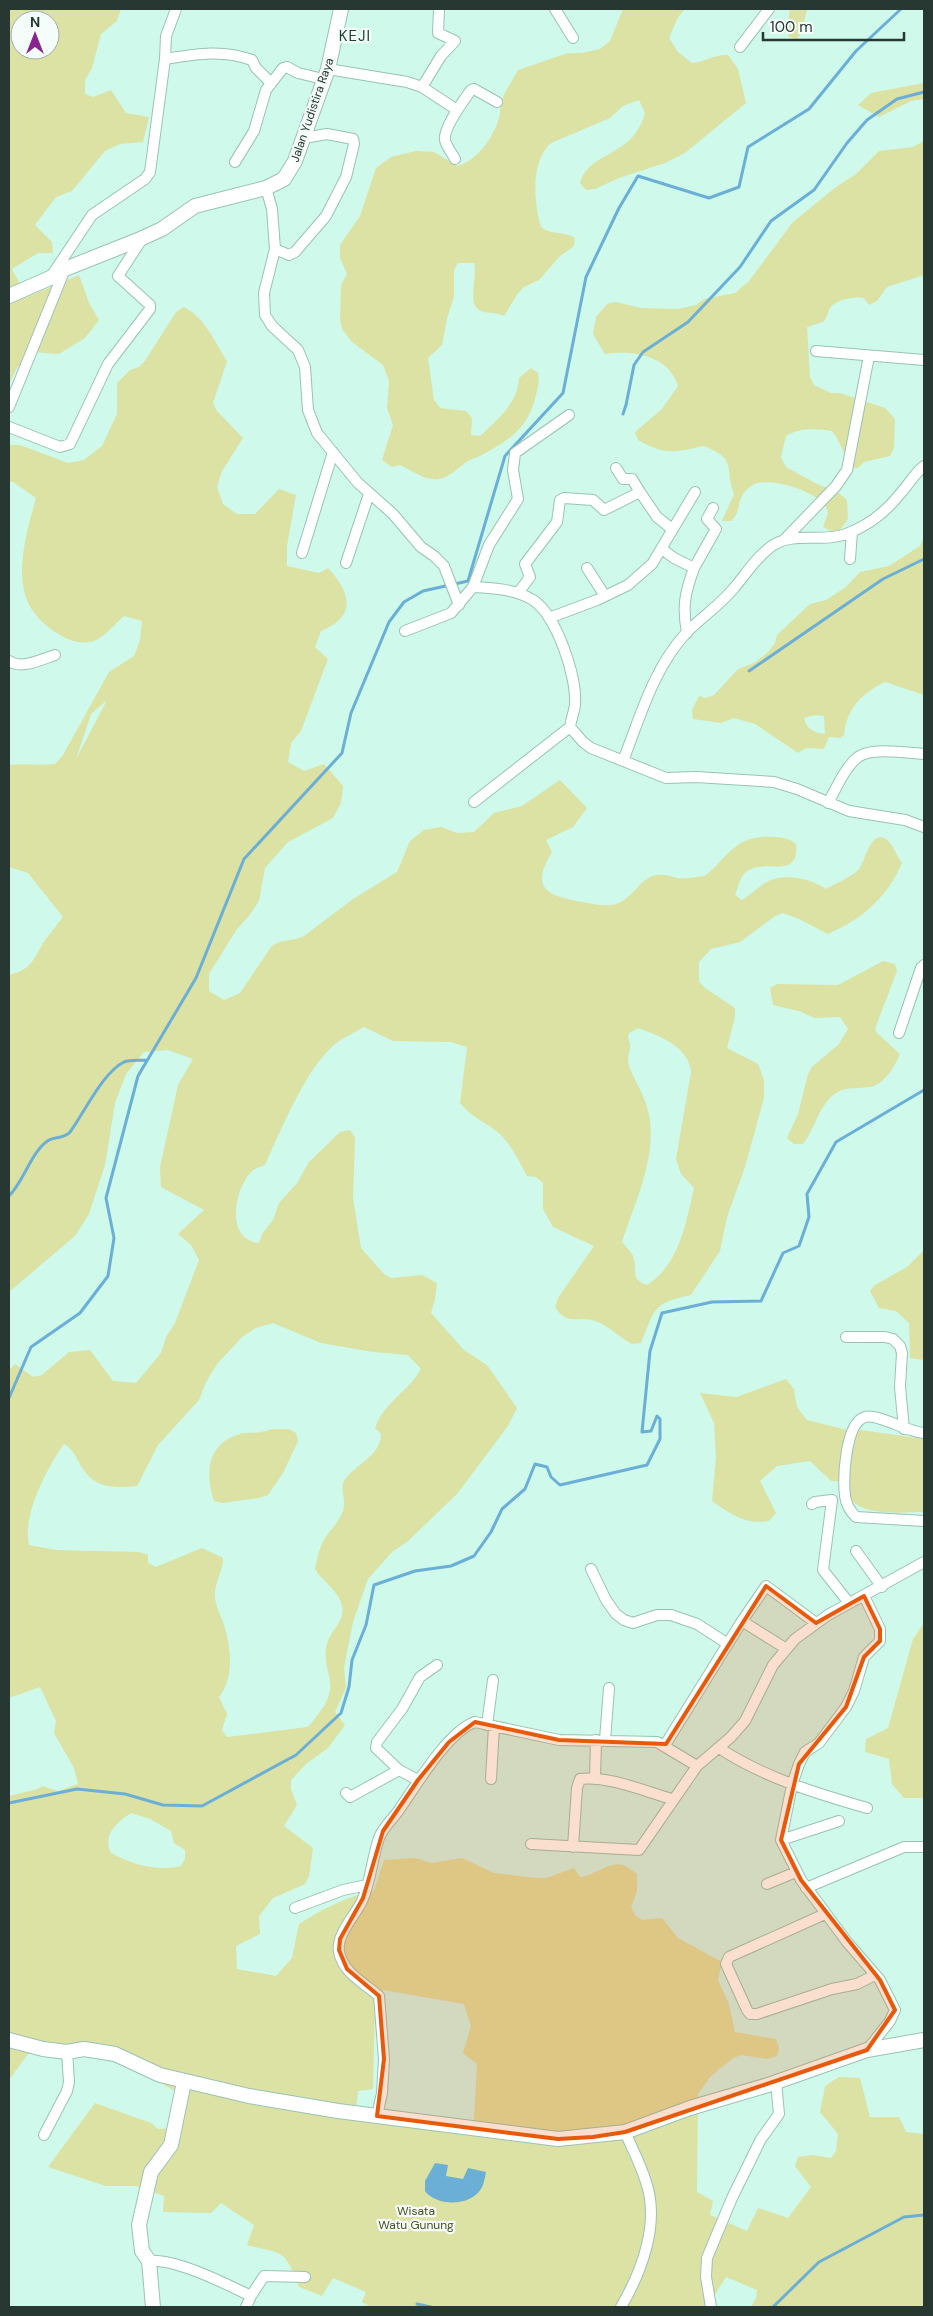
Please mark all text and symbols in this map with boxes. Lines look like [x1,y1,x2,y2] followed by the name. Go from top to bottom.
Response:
[10,10,60,60] north arrow
[763,10,904,42] scale bar
[30,13,40,31] text: N
[770,17,813,37] text: 100 m
[339,26,371,46] district label: KEJI
[287,56,337,164] street label: Jalan Yudistira Raya
[378,2203,454,2233] park label: Wisata Watu Gunung

